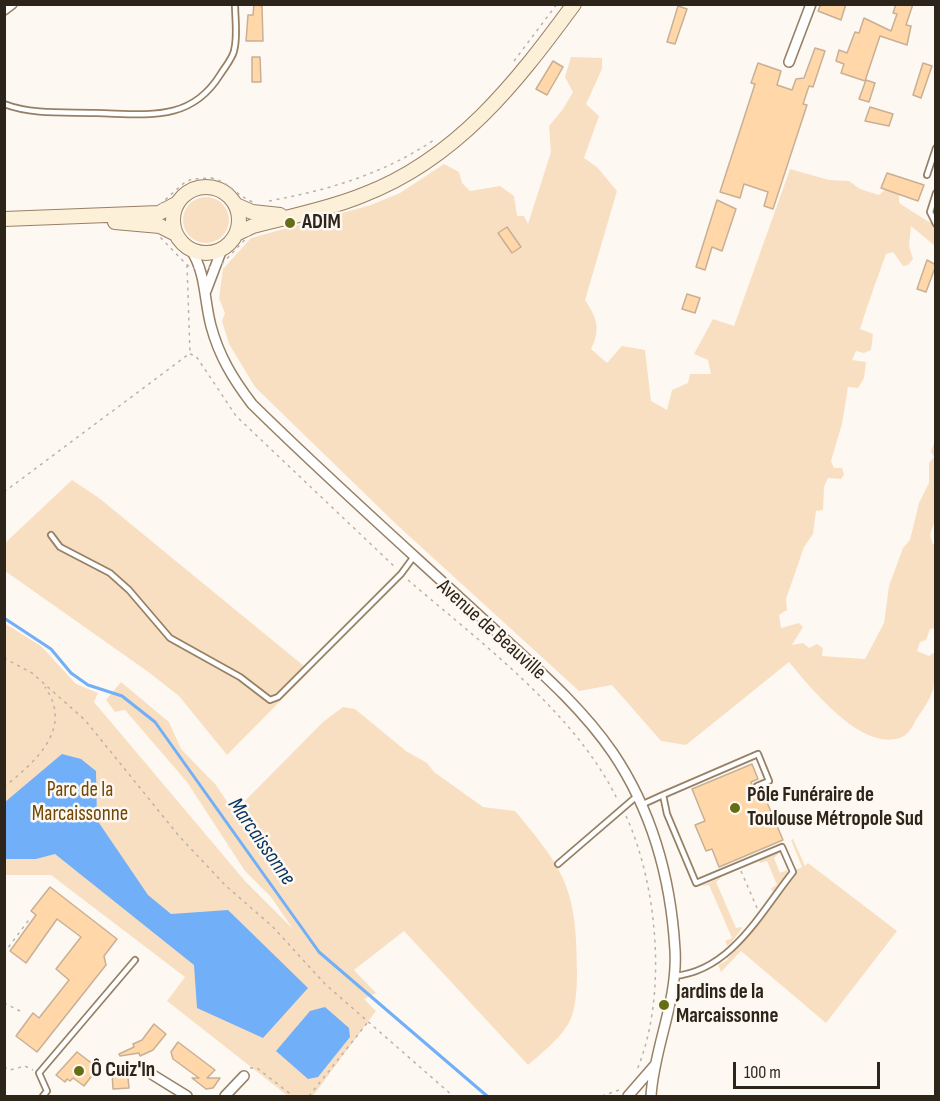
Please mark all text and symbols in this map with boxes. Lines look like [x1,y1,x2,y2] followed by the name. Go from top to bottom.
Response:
[302,210,341,236] place label: ADIM
[283,216,297,230] marker: ADIM
[431,574,551,686] street label: Avenue de Beauville
[32,778,128,828] park label: Parc de la Marcaissonne
[747,783,923,833] place label: Pôle Funéraire de Toulouse Métropole Sud
[221,793,301,891] water label: Marcaissonne
[728,801,742,815] marker: Pôle Funéraire de Toulouse Métropole Sud
[676,980,778,1030] place label: Jardins de la Marcaissonne
[657,998,671,1012] marker: Jardins de la Marcaissonne
[736,1050,883,1088] scale bar
[91,1058,155,1084] place label: Ô Cuiz'In
[744,1062,781,1083] text: 100 m
[72,1064,86,1078] marker: Ô Cuiz'In

